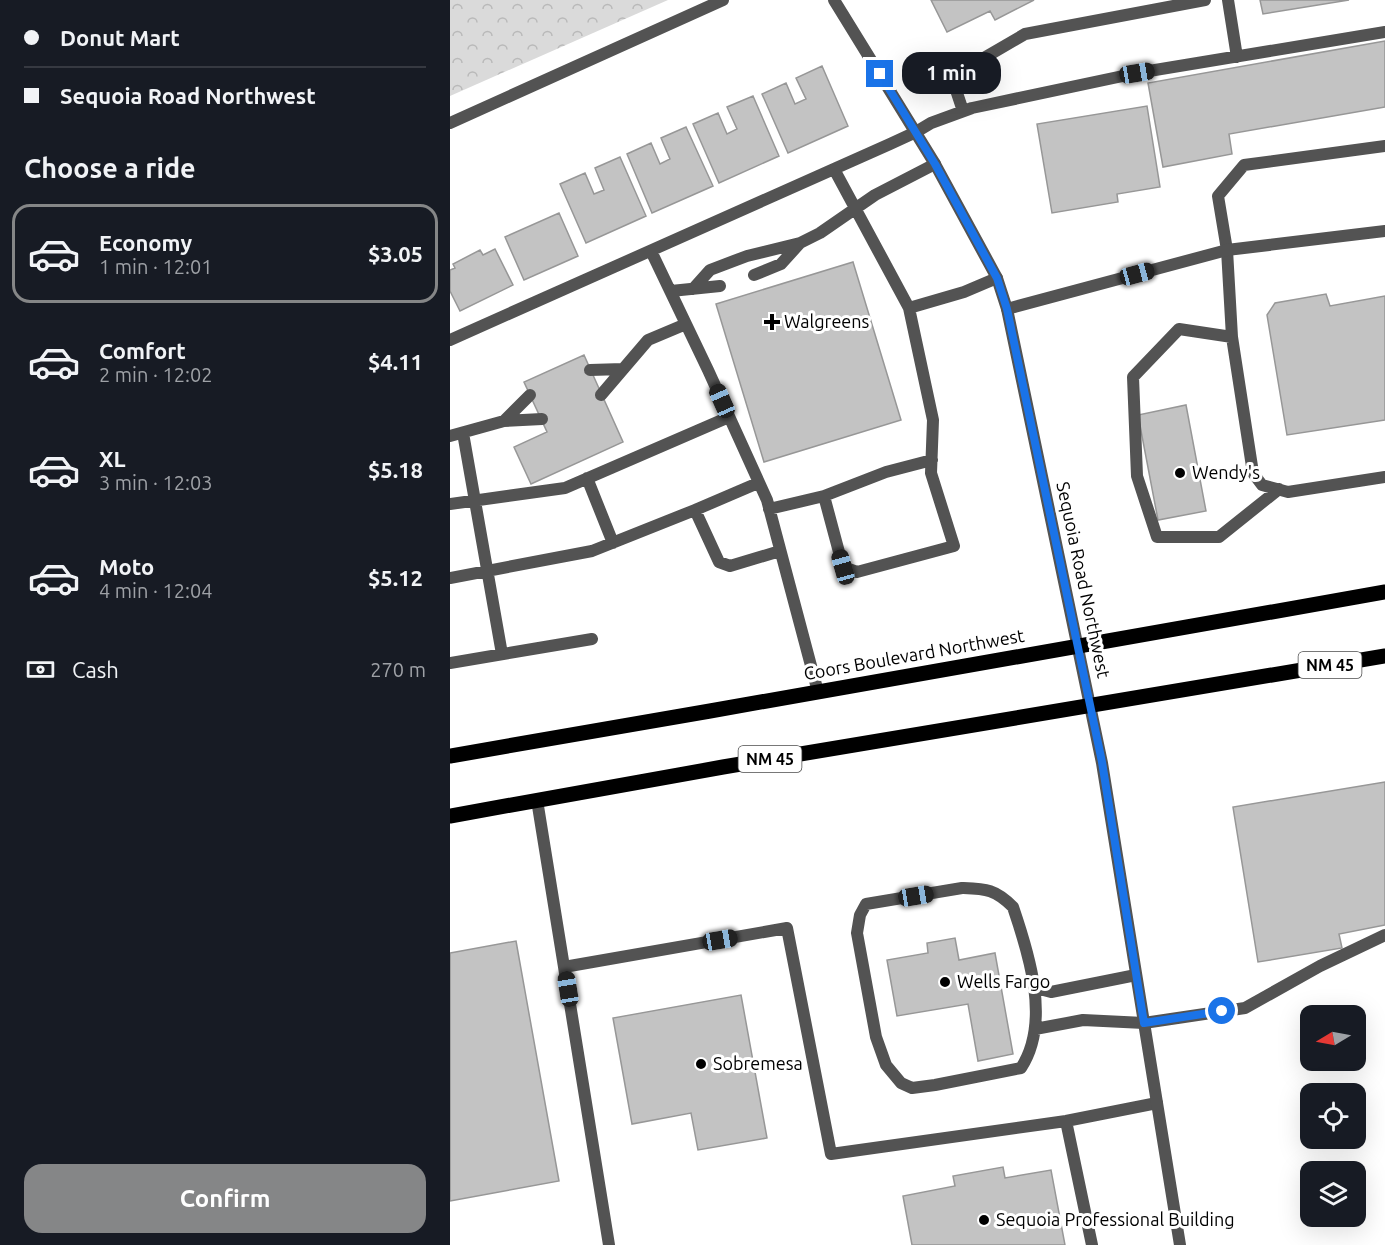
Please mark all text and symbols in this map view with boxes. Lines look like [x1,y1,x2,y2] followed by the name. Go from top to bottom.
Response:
[60,25,180,50] text: Donut Mart
[901,53,1000,95] callout: 1 min
[866,60,893,87] route end
[926,61,977,84] text: 1 min
[1118,61,1156,85] car
[60,83,316,108] text: Sequoia Road Northwest
[24,153,196,183] text: Choose a ride
[27,227,81,281] icon: car
[99,230,192,255] text: Economy
[368,241,423,266] text: $3.05
[99,255,213,278] text: 1 min · 12:01
[1117,261,1157,287] car
[784,311,870,331] place label: Walgreens
[765,315,779,329] marker: Walgreens
[27,335,81,389] icon: car
[99,338,186,363] text: Comfort
[368,349,423,374] text: $4.11
[99,363,213,386] text: 2 min · 12:02
[706,381,738,421] car
[27,443,81,497] icon: car
[99,446,126,471] text: XL
[368,457,423,482] text: $5.18
[1192,462,1260,482] place label: Wendy's
[1173,466,1187,480] marker: Wendy's
[99,471,213,494] text: 3 min · 12:03
[1053,480,1115,680] street label: Sequoia Road Northwest
[829,547,857,587] car
[27,551,81,605] icon: car
[99,554,154,579] text: Moto
[368,565,423,590] text: $5.12
[99,579,213,602] text: 4 min · 12:04
[802,625,1026,683] street label: Coors Boulevard Northwest
[1298,652,1362,678] road number: NM 45
[24,653,57,686] icon: cash
[72,657,119,682] text: Cash
[370,658,426,681] text: 270 m
[738,746,802,772] road number: NM 45
[897,884,935,908] car
[701,928,739,952] car
[556,970,580,1008] car
[957,971,1050,991] place label: Wells Fargo
[938,975,952,989] marker: Wells Fargo
[1208,997,1235,1024] route start
[1300,1005,1366,1071] north arrow
[1300,1005,1366,1227] map controls
[713,1053,803,1073] place label: Sobremesa
[694,1057,708,1071] marker: Sobremesa
[1300,1083,1366,1149] button: locate
[1300,1161,1366,1227] button: layers
[24,1164,426,1233] button: Confirm
[996,1209,1235,1229] place label: Sequoia Professional Building
[977,1213,991,1227] marker: Sequoia Professional Building

